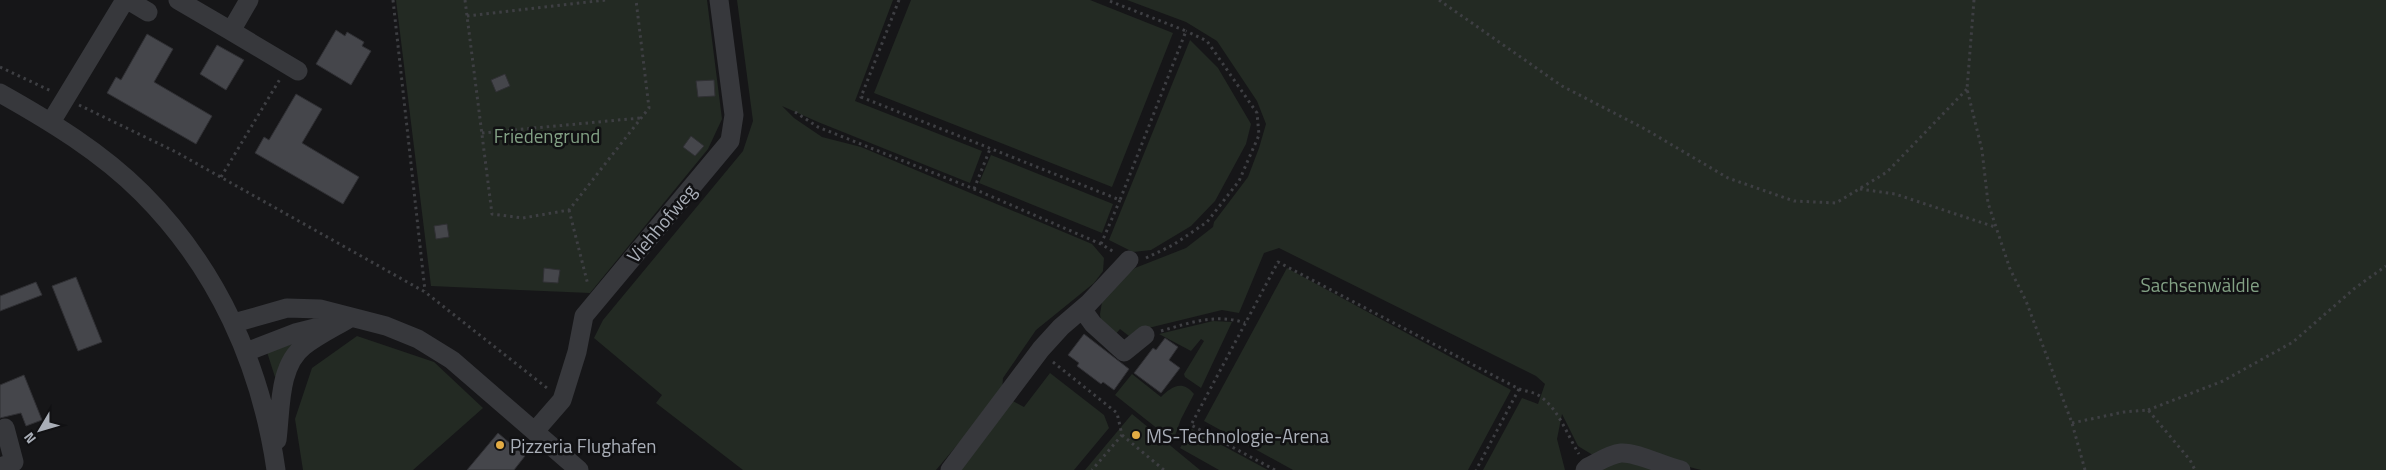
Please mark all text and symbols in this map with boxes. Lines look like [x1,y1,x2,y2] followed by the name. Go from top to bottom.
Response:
[494,121,600,150] park label: Friedengrund
[619,177,703,269] street label: Viehhofweg
[2140,270,2260,299] park label: Sachsenwäldle
[15,405,65,455] north arrow
[1146,421,1330,450] place label: MS-Technologie-Arena
[18,428,41,449] text: N
[1130,429,1142,441] marker: MS-Technologie-Arena
[510,431,657,460] place label: Pizzeria Flughafen
[494,439,506,451] marker: Pizzeria Flughafen

